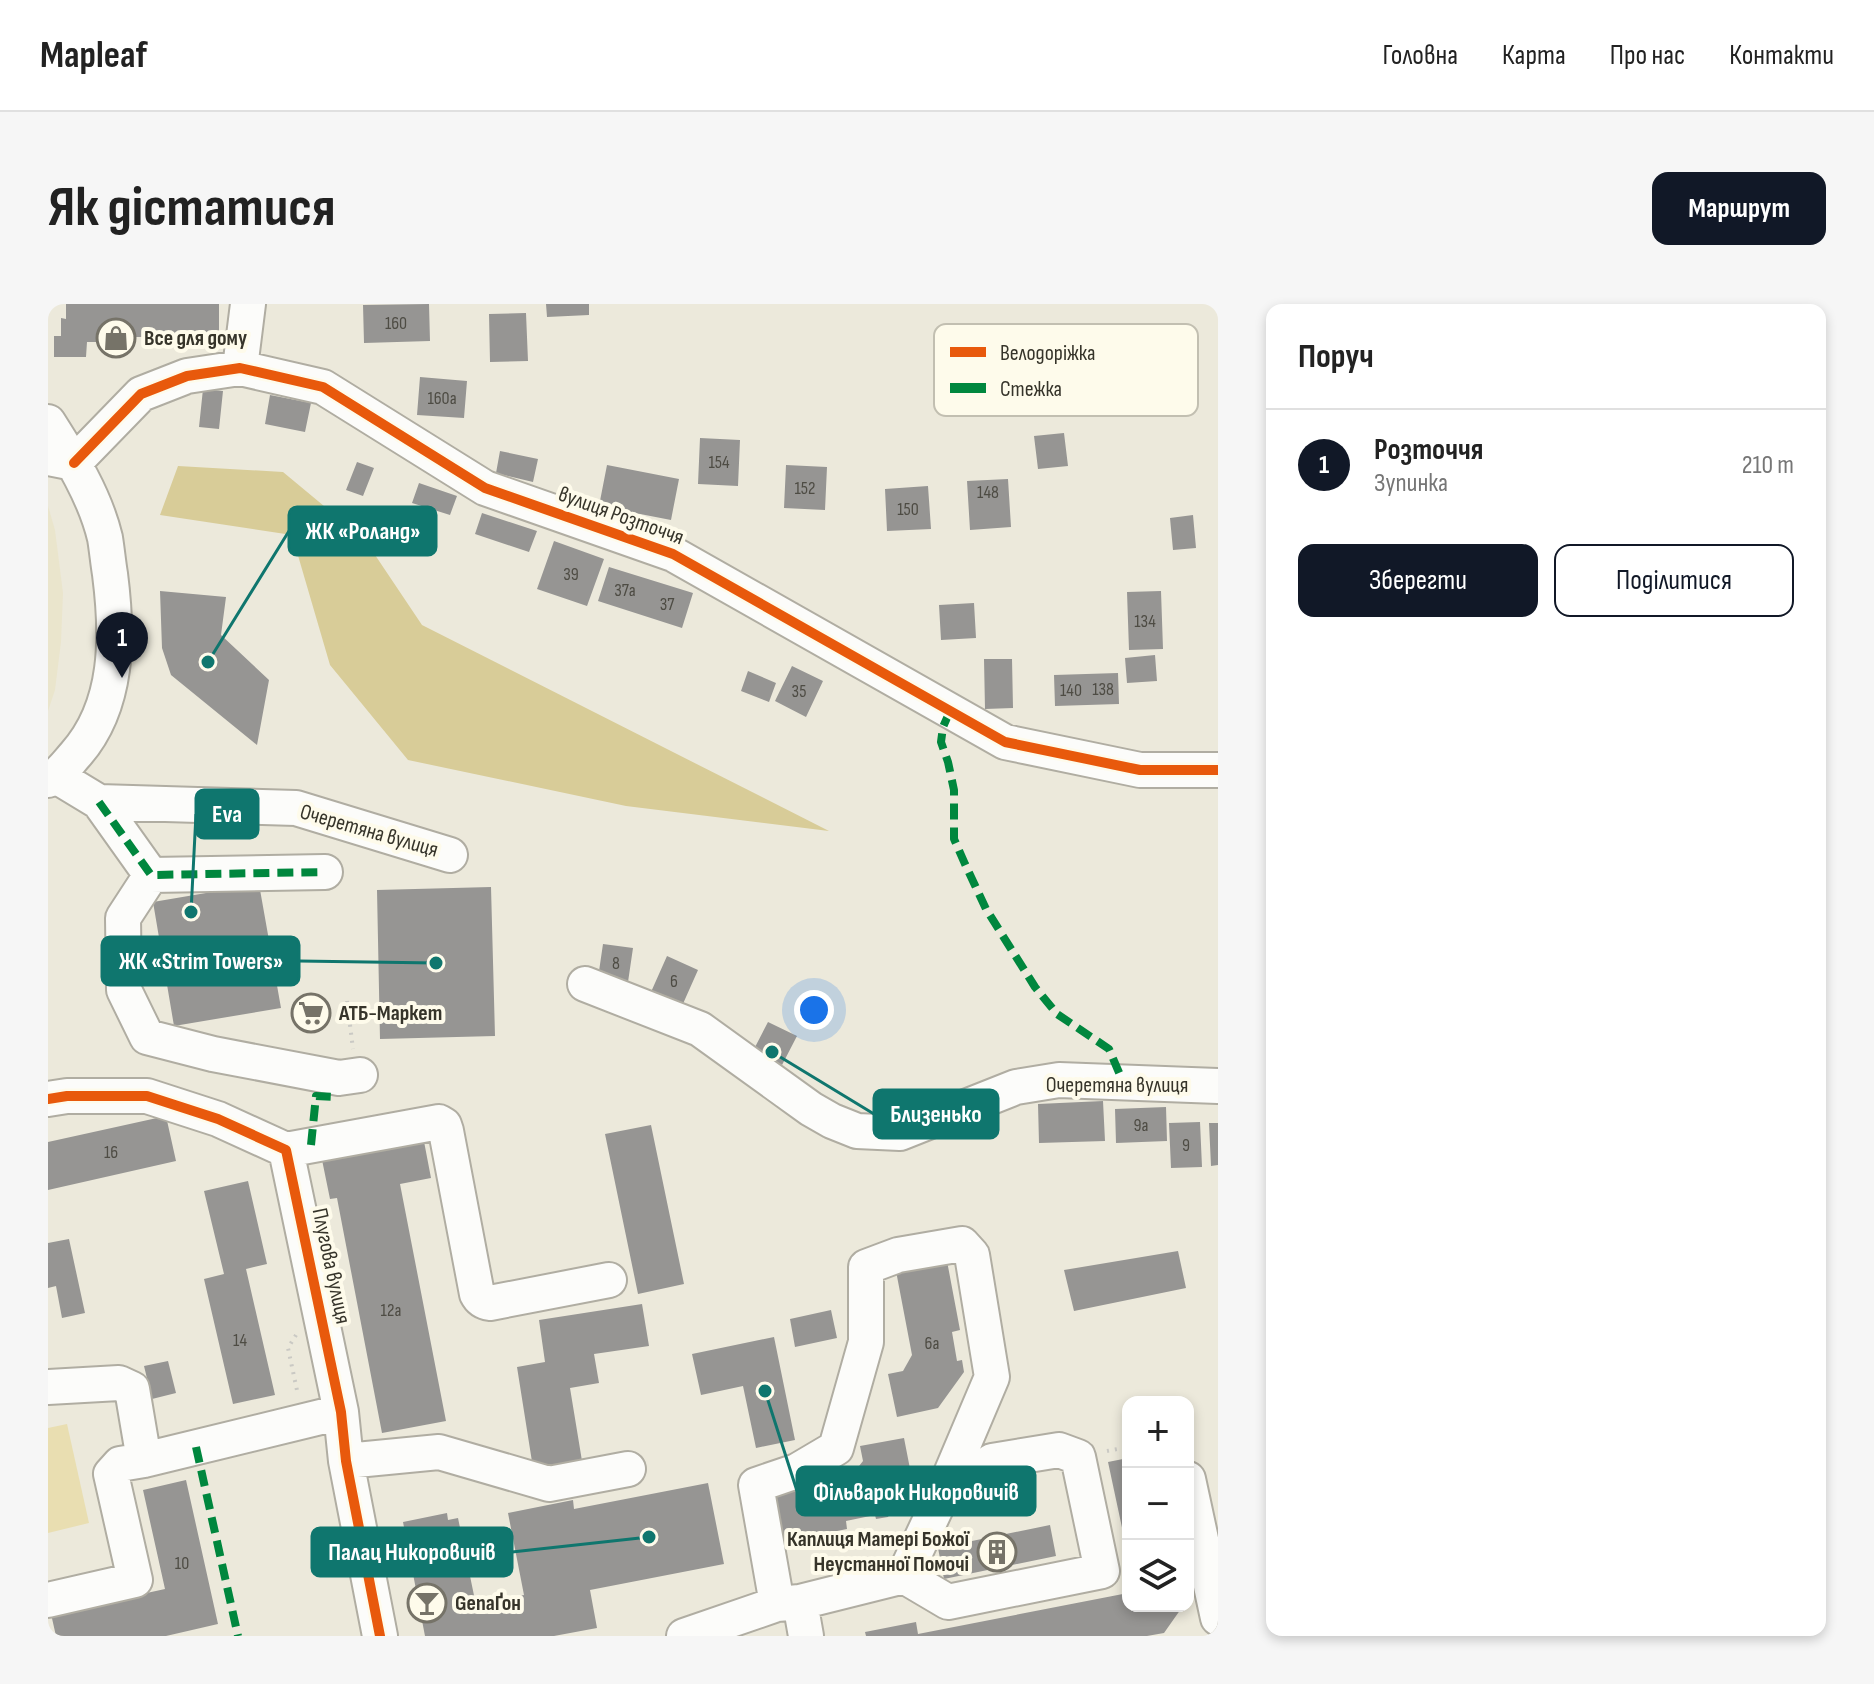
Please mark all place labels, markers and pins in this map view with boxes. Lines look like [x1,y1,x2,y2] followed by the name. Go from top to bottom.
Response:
[95,317,137,359] shop icon: Все для дому
[144,325,247,352] place label: Все для дому
[289,507,436,555] callout: ЖК «Роланд»
[96,612,148,678] pin: 1
[196,790,258,838] callout: Eva
[102,937,299,985] callout: ЖК «Strim Towers»
[290,992,332,1034] supermarket icon: АТБ-Маркет
[338,1000,442,1027] place label: АТБ-Маркет
[874,1090,998,1138] callout: Близенько
[797,1467,1035,1515] callout: Фільварок Никоровичів
[787,1526,971,1578] place label: Каплиця Матері Божої Неустанної Помочі
[312,1528,512,1576] callout: Палац Никоровичів
[976,1531,1018,1573] building icon: Каплиця Матері Божої Неустанної Помочі
[406,1582,448,1624] bar icon: GenaҐон
[455,1590,521,1617] place label: GenaҐон

